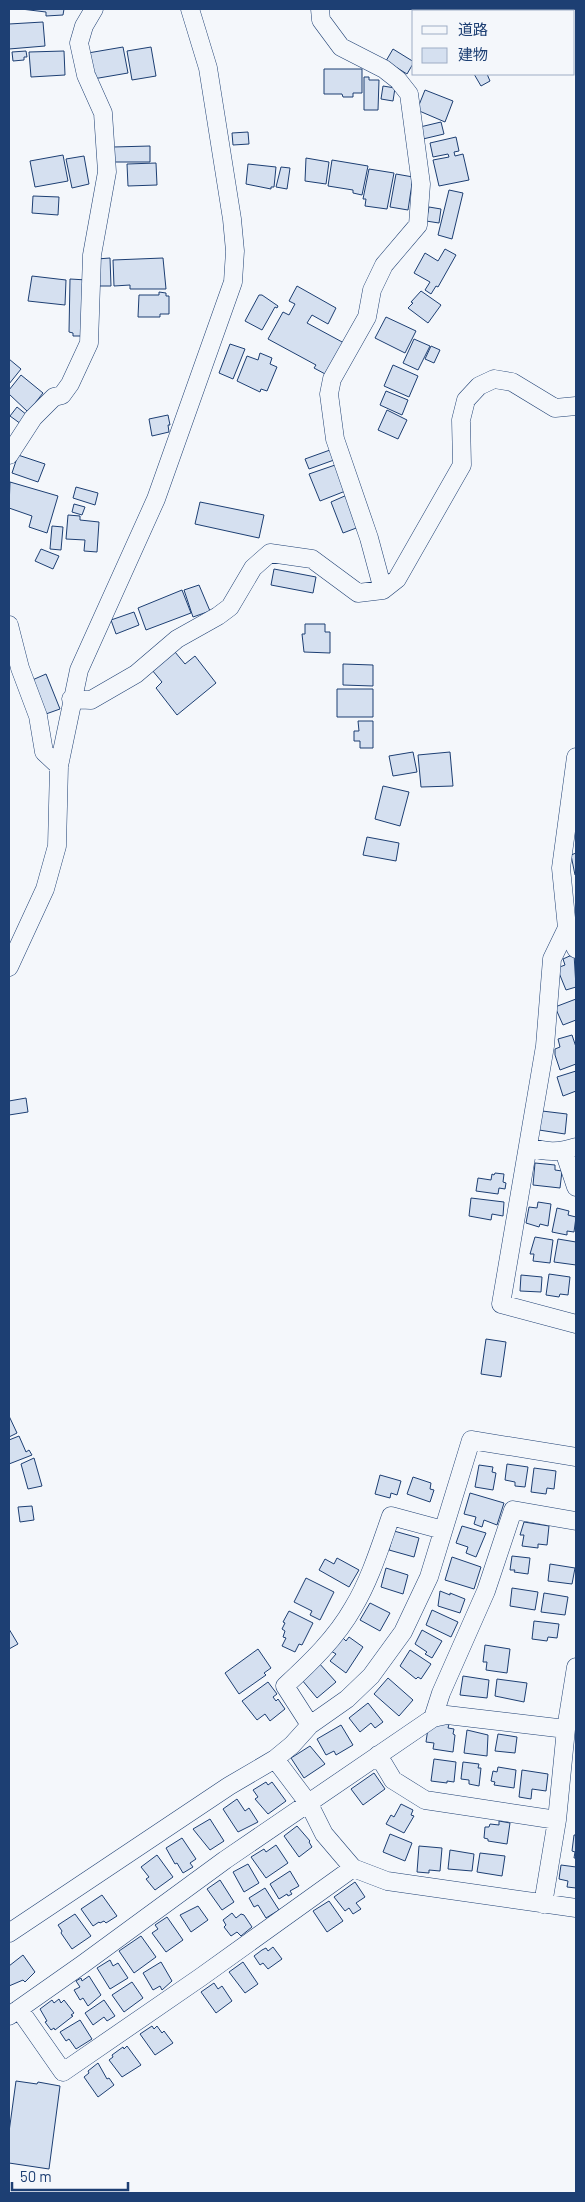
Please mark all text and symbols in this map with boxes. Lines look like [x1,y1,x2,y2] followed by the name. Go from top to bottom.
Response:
[412,10,575,75] legend
[458,20,488,38] text: 道路
[458,45,488,63] text: 建物
[12,2160,129,2192] scale bar
[20,2167,52,2185] text: 50 m

